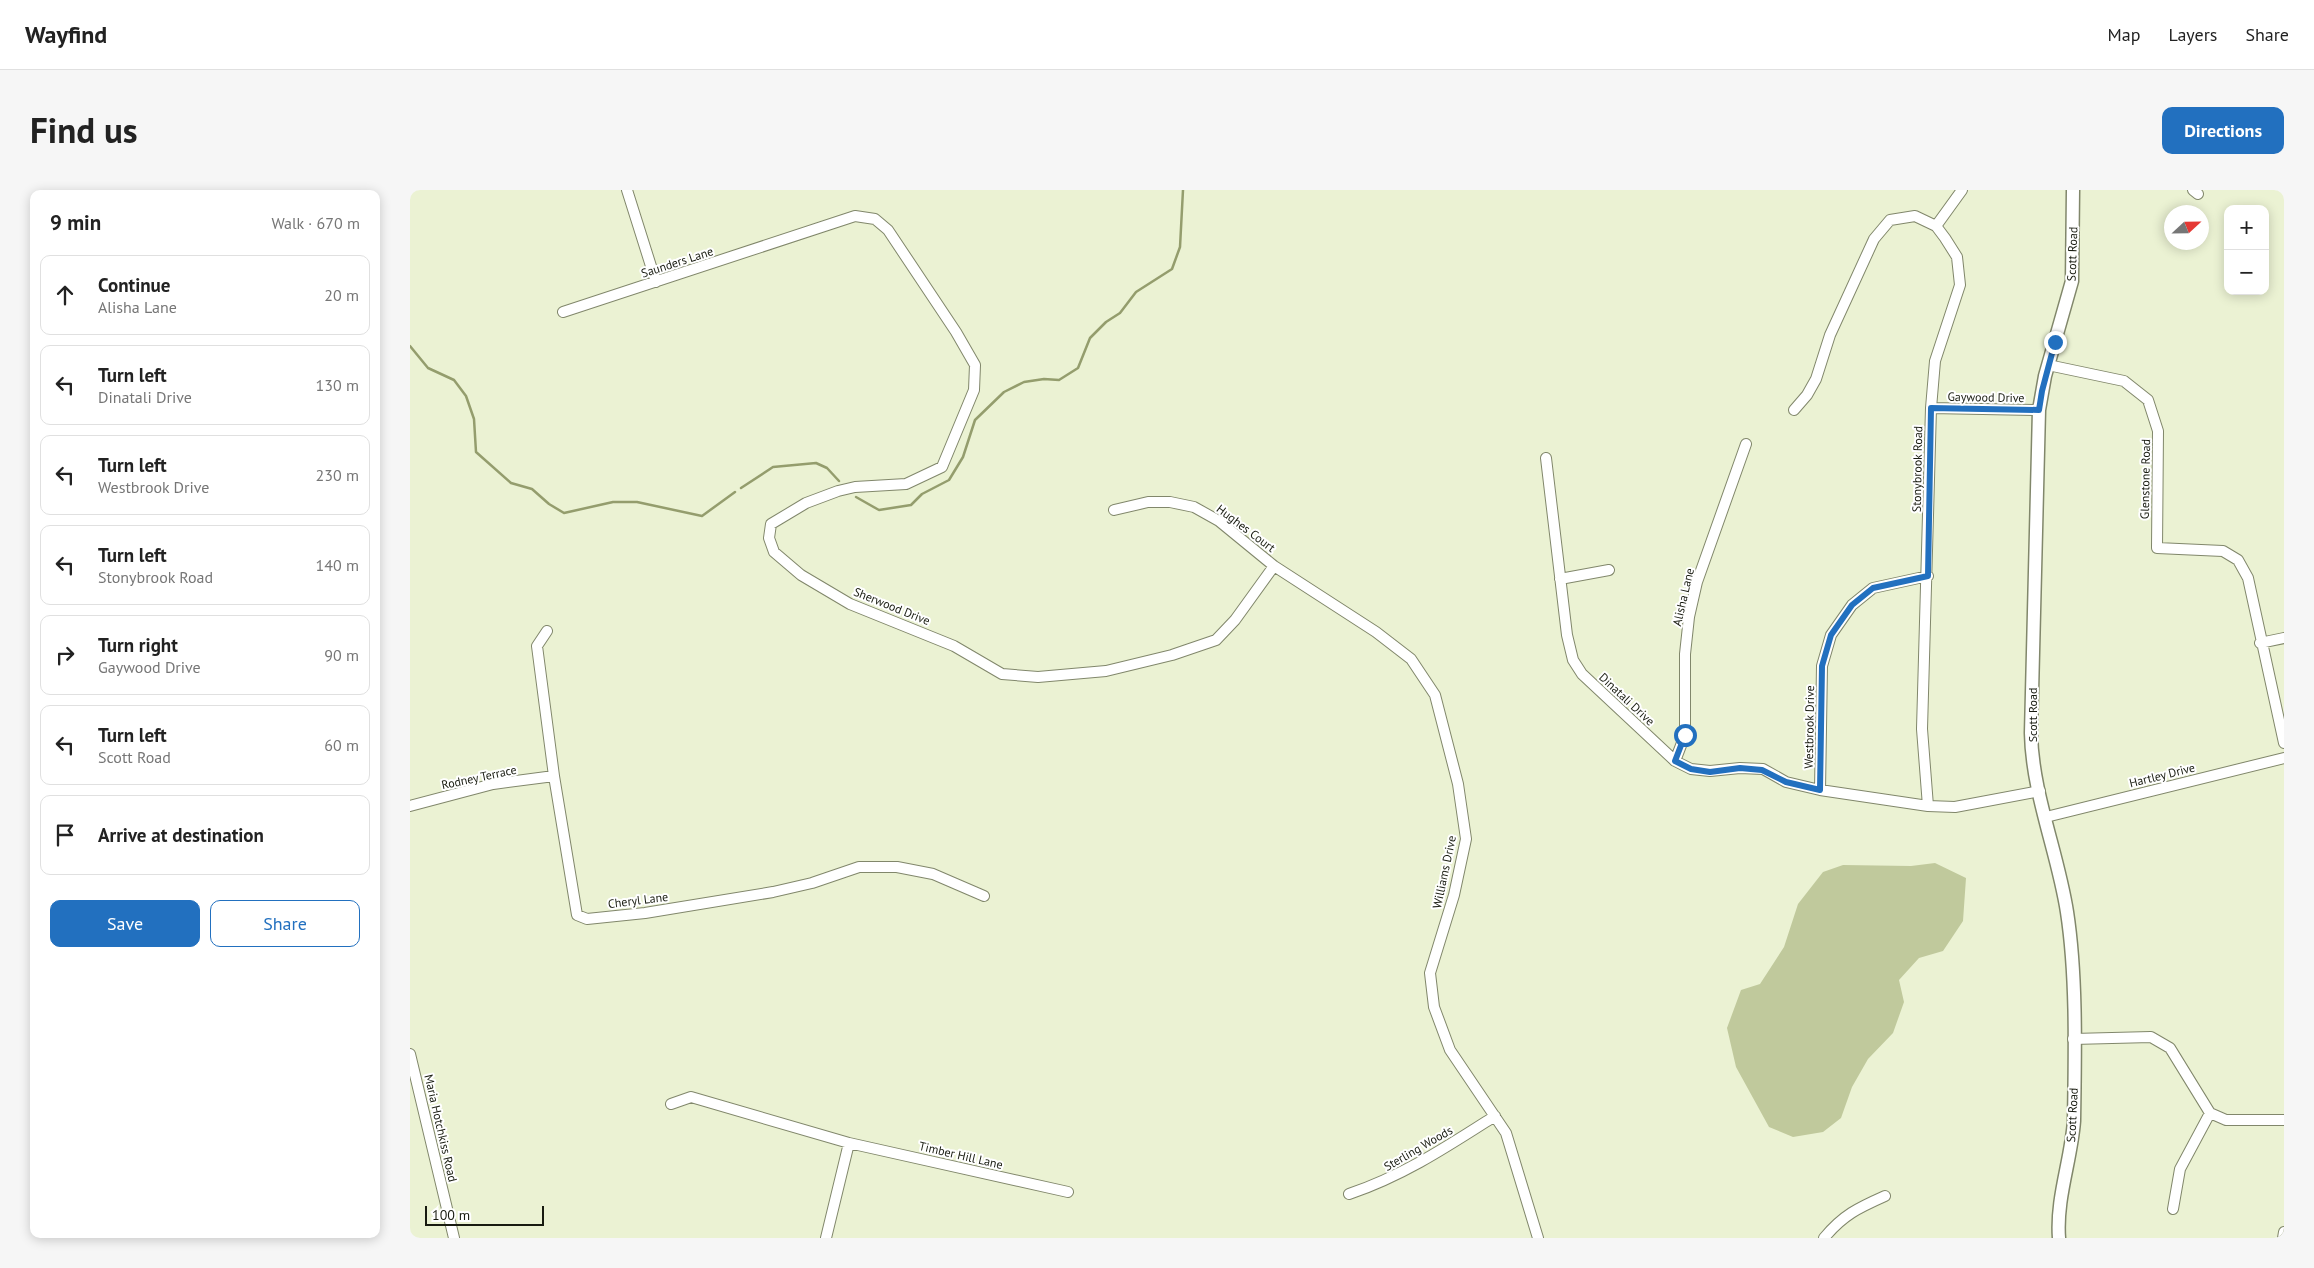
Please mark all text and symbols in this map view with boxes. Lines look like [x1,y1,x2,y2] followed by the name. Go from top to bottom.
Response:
[25,19,107,50] text: Wayfind
[2108,23,2140,46] text: Map
[2168,23,2217,46] text: Layers
[2245,23,2289,46] text: Share
[30,107,138,153] text: Find us
[2162,107,2284,154] button: Directions
[2164,205,2209,250] north arrow
[2224,205,2269,295] map controls
[2224,205,2269,250] button: +
[50,209,101,236] text: 9 min
[271,213,360,233] text: Walk · 670 m
[2064,226,2080,282] street label: Scott Road
[639,243,715,281] street label: Saunders Lane
[2224,250,2269,295] button: −
[98,273,170,297] text: Continue
[51,281,79,309] icon: ahead
[324,285,359,305] text: 20 m
[98,297,177,317] text: Alisha Lane
[2044,331,2067,354] route end
[98,363,167,387] text: Turn left
[51,371,79,399] icon: left
[316,375,359,395] text: 130 m
[98,387,192,407] text: Dinatali Drive
[1947,389,2025,405] street label: Gaywood Drive
[1909,426,1925,512] street label: Stonybrook Road
[2137,439,2153,519] street label: Glenstone Road
[98,453,167,477] text: Turn left
[51,461,79,489] icon: left
[316,465,359,485] text: 230 m
[98,477,209,497] text: Westbrook Drive
[1214,501,1278,555] street label: Hughes Court
[98,543,167,567] text: Turn left
[51,551,79,579] icon: left
[316,555,359,575] text: 140 m
[98,567,213,587] text: Stonybrook Road
[1669,567,1697,627] street label: Alisha Lane
[852,584,932,628] street label: Sherwood Drive
[98,633,178,657] text: Turn right
[51,641,79,669] icon: right
[324,645,359,665] text: 90 m
[98,657,201,677] text: Gaywood Drive
[1596,670,1658,728] street label: Dinatali Drive
[1801,685,1817,769] street label: Westbrook Drive
[2025,688,2040,742] street label: Scott Road
[98,723,167,747] text: Turn left
[1674,724,1697,747] route start
[51,731,79,759] icon: left
[324,735,359,755] text: 60 m
[98,747,171,767] text: Scott Road
[2128,760,2196,790] street label: Hartley Drive
[440,762,518,792] street label: Rodney Terrace
[51,821,79,849] icon: arrive
[98,823,264,847] text: Arrive at destination
[1429,834,1459,910] street label: Williams Drive
[607,889,669,911] street label: Cheryl Lane
[50,900,200,947] button: Save
[210,900,360,947] button: Share
[421,1073,461,1183] street label: Maria Hotchkiss Road
[2063,1087,2081,1143] street label: Scott Road
[1381,1122,1455,1174] street label: Sterling Woods
[918,1138,1004,1172] street label: Timber Hill Lane
[425,1203,544,1226] scale bar
[432,1206,470,1224] text: 100 m

